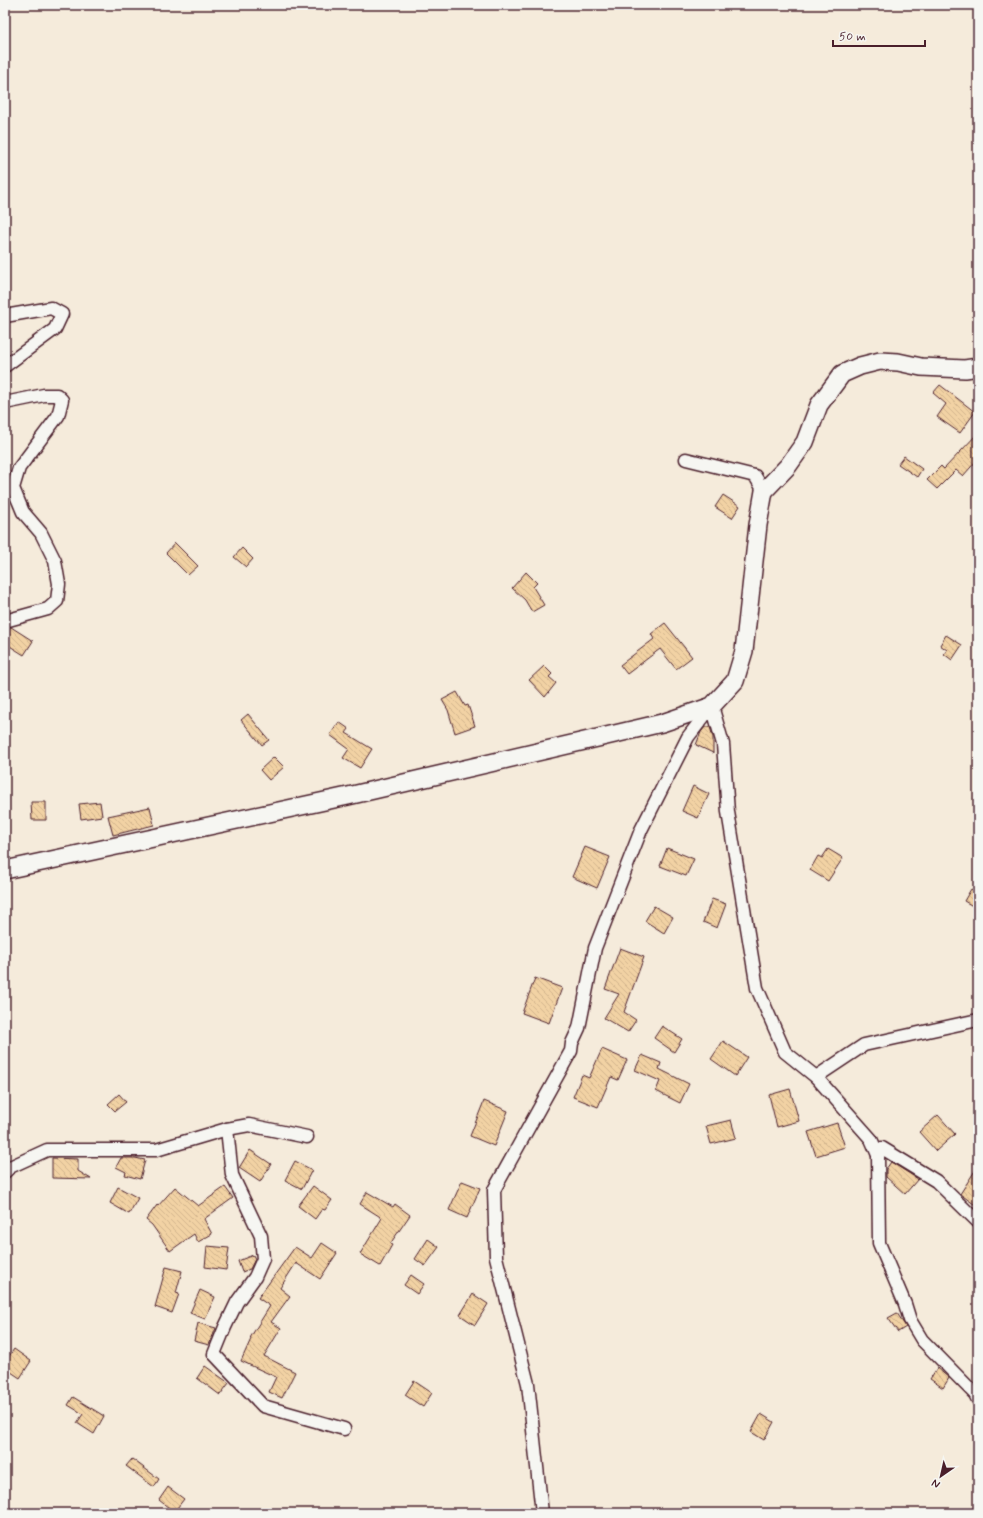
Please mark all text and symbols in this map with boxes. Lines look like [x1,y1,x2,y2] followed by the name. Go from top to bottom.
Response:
[833,22,925,48] scale bar
[839,29,866,45] text: 50 m
[921,1456,961,1496] north arrow
[929,1476,943,1491] text: N

